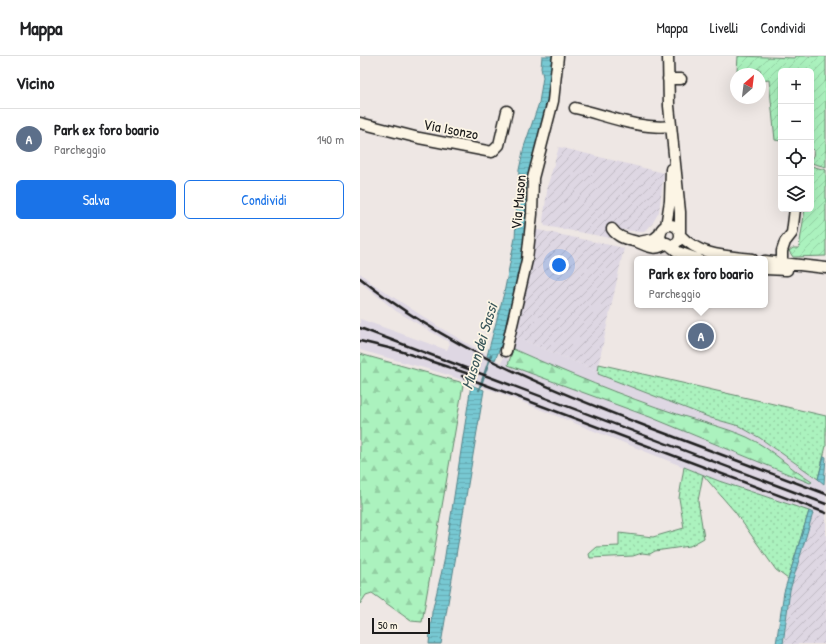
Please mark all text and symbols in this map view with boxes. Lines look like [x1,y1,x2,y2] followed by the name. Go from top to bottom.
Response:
[20,15,62,41] text: Mappa
[656,18,688,37] text: Mappa
[710,18,738,37] text: Livelli
[760,18,806,37] text: Condividi
[730,68,766,104] north arrow
[778,68,814,212] map controls
[778,68,814,104] button: +
[16,71,54,94] text: Vicino
[778,104,814,140] button: −
[422,113,480,145] street label: Via Isonzo
[54,119,159,140] text: Park ex foro boario
[26,130,32,148] text: A
[317,130,344,148] text: 140 m
[54,140,106,158] text: Parcheggio
[778,140,814,176] button: locate
[505,174,531,230] street label: Via Muson
[778,176,814,212] button: layers
[16,180,176,219] button: Salva
[184,180,344,219] button: Condividi
[549,255,569,275] your location
[634,256,768,308] popup
[649,263,753,284] text: Park ex foro boario
[649,284,700,302] text: Parcheggio
[455,299,503,392] water label: Muson dei Sassi
[688,321,714,351] pin: A
[372,616,430,635] scale bar
[378,618,398,632] text: 50 m

